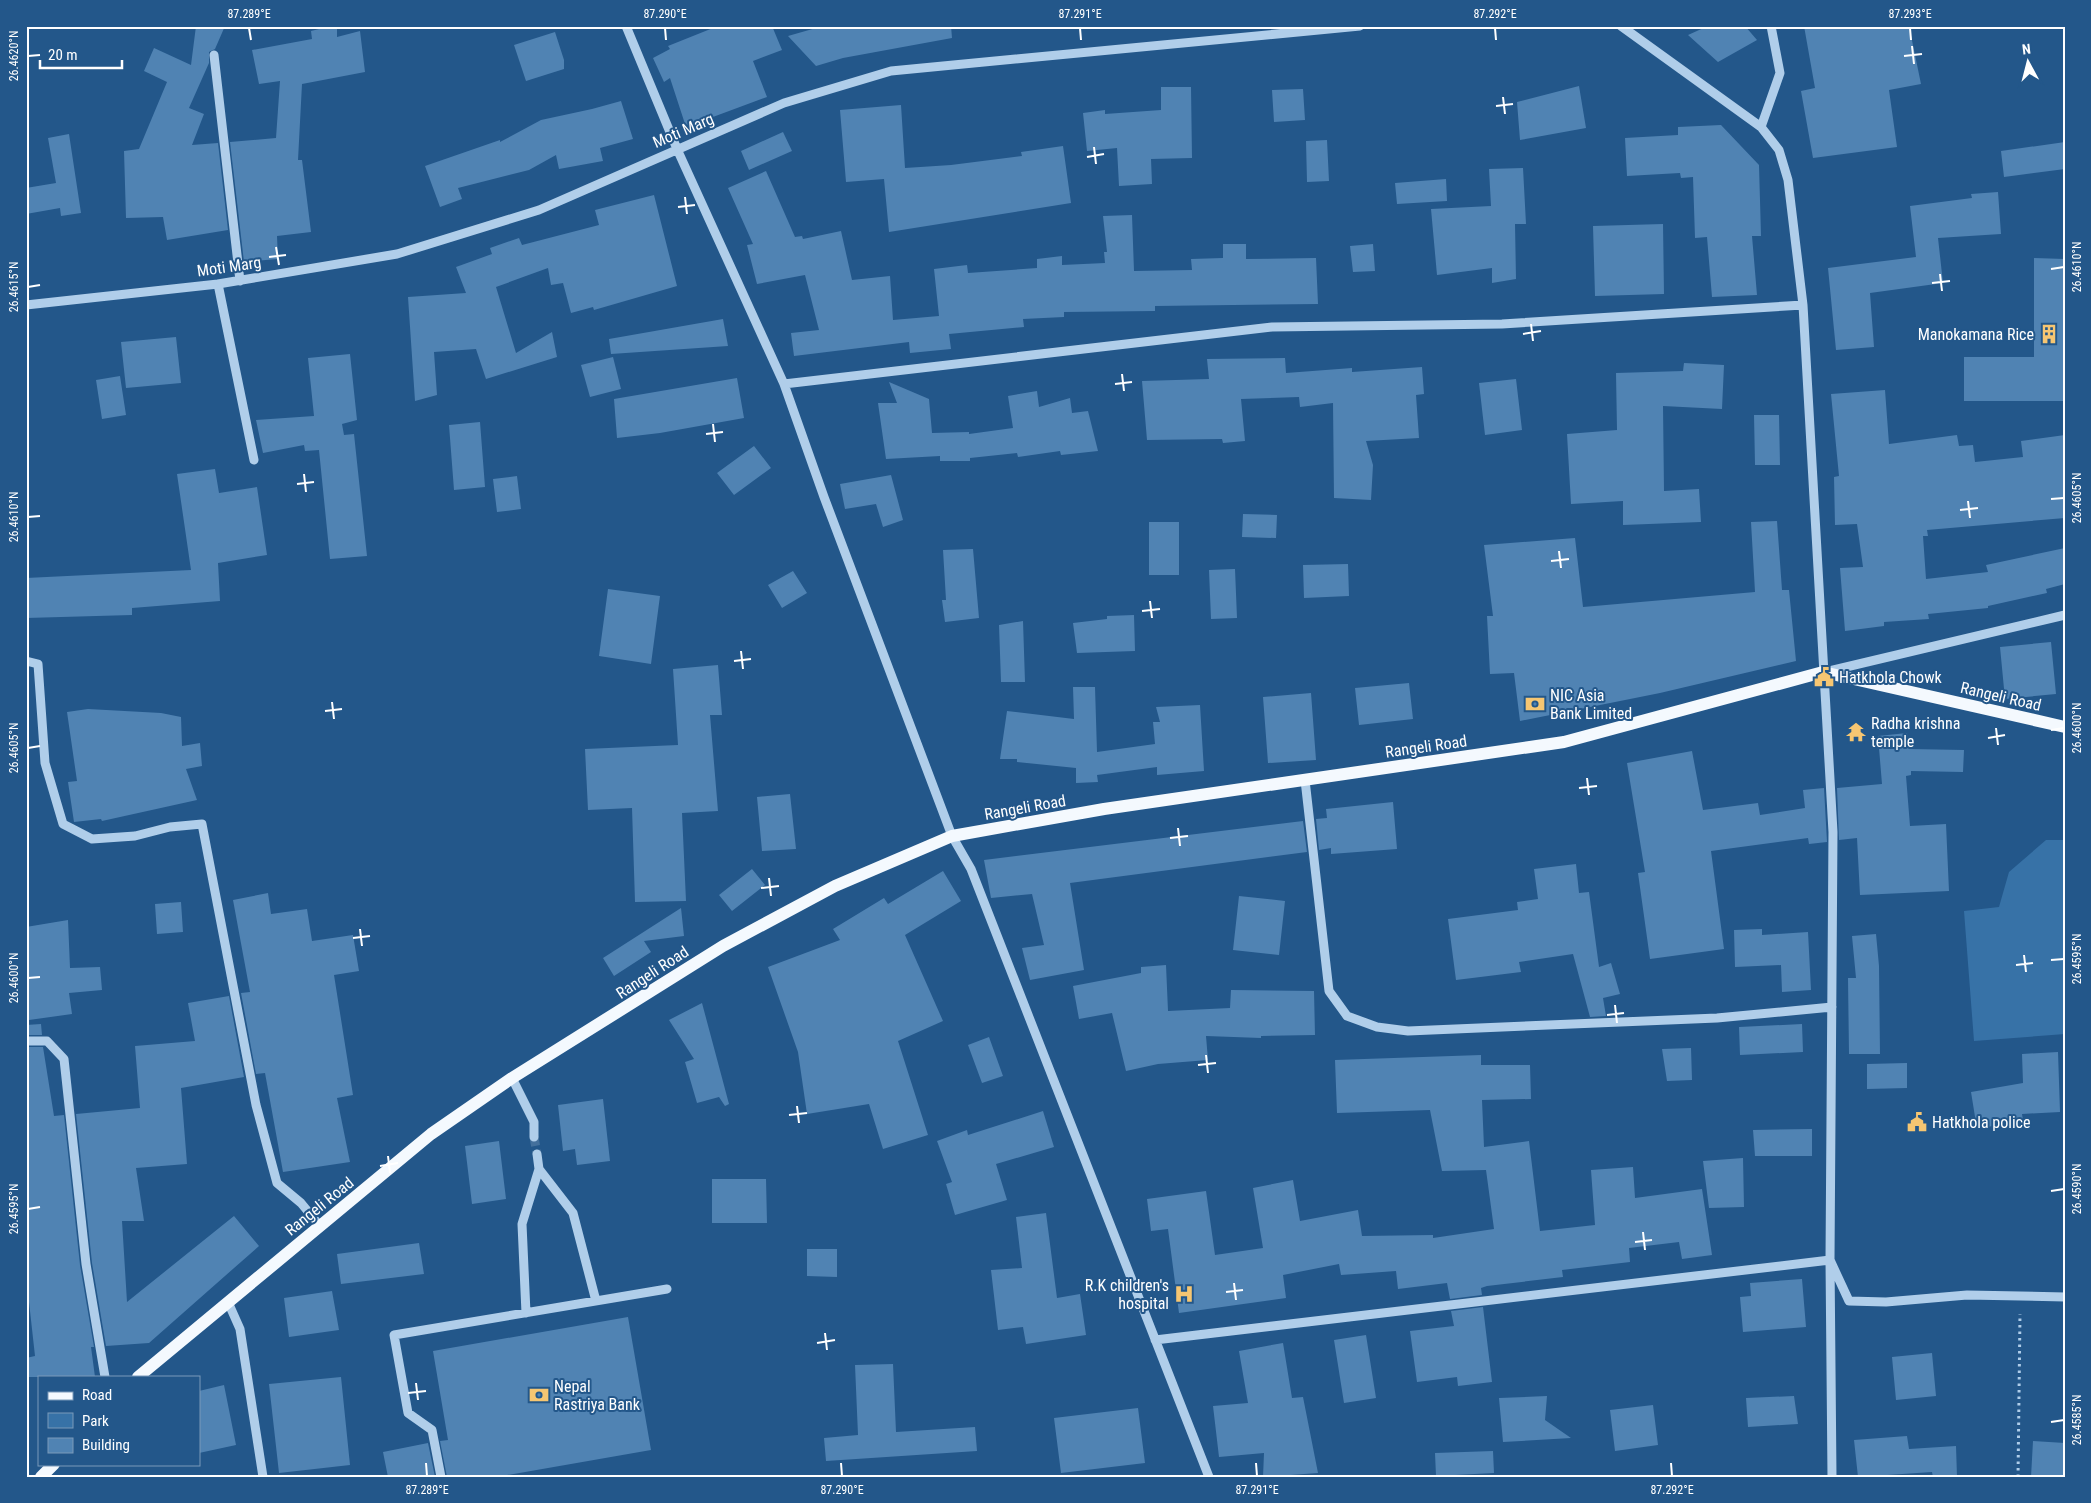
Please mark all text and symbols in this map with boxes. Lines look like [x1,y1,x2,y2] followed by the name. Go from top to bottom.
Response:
[227,7,271,21] text: 87.289°E
[643,7,687,21] text: 87.290°E
[1058,7,1102,21] text: 87.291°E
[1473,7,1517,21] text: 87.292°E
[1888,7,1932,21] text: 87.293°E
[7,31,21,81] text: 26.4620°N
[40,38,122,70] scale bar
[2004,38,2054,88] north arrow
[2021,41,2032,58] text: N
[48,46,78,64] text: 20 m
[650,109,717,152] street label: Moti Marg
[2070,242,2084,292] text: 26.4610°N
[196,253,262,280] street label: Moti Marg
[7,262,21,312] text: 26.4615°N
[2038,323,2060,345] building icon: Manokamana Rice
[1918,325,2034,344] place label: Manokamana Rice
[2070,473,2084,523] text: 26.4605°N
[7,492,21,542] text: 26.4610°N
[1813,666,1835,688] public building icon: Hatkhola Chowk
[1839,668,1943,687] place label: Hatkhola Chowk
[1959,678,2043,715] street label: Rangeli Road
[1550,686,1632,723] place label: NIC Asia Bank Limited
[1524,693,1546,715] bank icon: NIC Asia Bank Limited
[2070,703,2084,753] text: 26.4600°N
[1871,714,1960,751] place label: Radha krishna temple
[1845,721,1867,743] temple icon: Radha krishna temple
[7,723,21,773] text: 26.4605°N
[1384,731,1468,762] street label: Rangeli Road
[983,791,1067,824] street label: Rangeli Road
[2070,934,2084,984] text: 26.4595°N
[613,942,692,1003] street label: Rangeli Road
[7,953,21,1003] text: 26.4600°N
[1906,1111,1928,1133] public building icon: Hatkhola police
[1932,1113,2030,1132] place label: Hatkhola police
[2070,1164,2084,1214] text: 26.4590°N
[281,1173,357,1240] street label: Rangeli Road
[7,1184,21,1234] text: 26.4595°N
[1085,1276,1169,1313] place label: R.K children's hospital
[1173,1283,1195,1305] hospital icon: R.K children's hospital
[38,1376,200,1466] legend
[554,1377,641,1414] place label: Nepal Rastriya Bank
[528,1384,550,1406] bank icon: Nepal Rastriya Bank
[82,1386,112,1404] text: Road
[2070,1395,2084,1445] text: 26.4585°N
[82,1412,109,1430] text: Park
[82,1436,130,1454] text: Building
[405,1483,449,1497] text: 87.289°E
[820,1483,864,1497] text: 87.290°E
[1235,1483,1279,1497] text: 87.291°E
[1650,1483,1694,1497] text: 87.292°E

